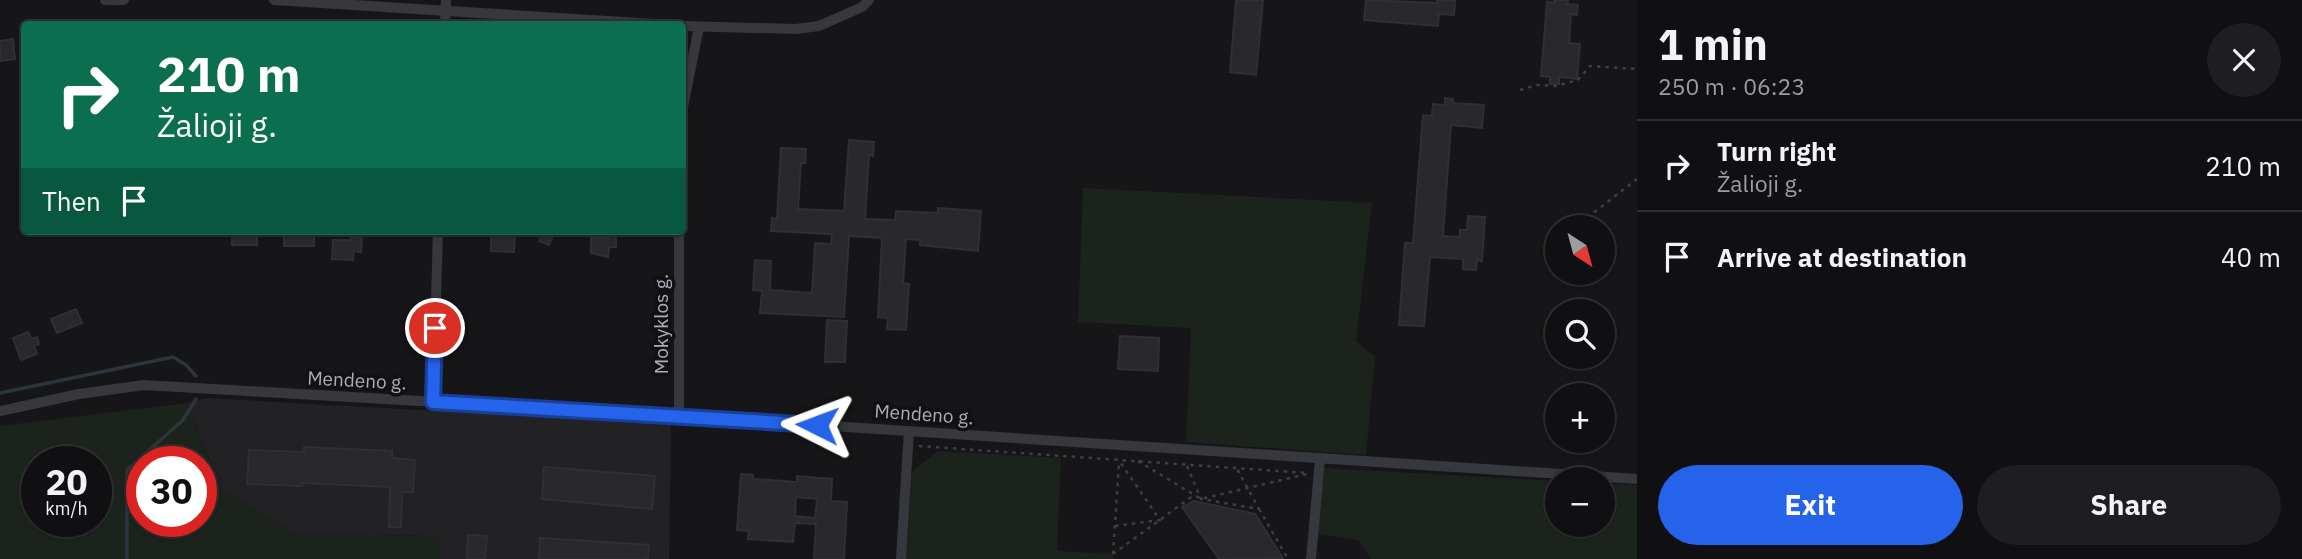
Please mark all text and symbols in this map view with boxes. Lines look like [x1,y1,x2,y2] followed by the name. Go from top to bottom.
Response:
[1658,17,1768,72] text: 1 min
[2207,23,2281,97] button: close
[157,42,301,105] text: 210 m
[42,49,133,140] icon: right
[1658,71,1805,101] text: 250 m · 06:23
[157,104,277,146] text: Žalioji g.
[1717,134,1836,168] text: Turn right
[1658,147,1696,185] icon: right
[2205,149,2281,183] text: 210 m
[1717,168,1803,198] text: Žalioji g.
[115,182,153,220] icon: arrive
[42,184,101,218] text: Then
[1545,215,1615,285] north arrow
[1545,215,1615,537] map controls
[1658,238,1696,276] icon: arrive
[1717,240,1967,274] text: Arrive at destination
[2221,240,2281,274] text: 40 m
[649,274,673,374] street label: Mokyklos g.
[405,298,465,358] pin
[1545,299,1615,369] button: search
[416,309,454,347] icon: arrive
[307,365,407,395] street label: Mendeno g.
[1545,383,1615,453] button: +
[780,388,854,462] position arrow
[874,399,974,429] street label: Mendeno g.
[126,446,217,537] speed limit sign: 30
[45,459,88,505] text: 20
[1658,465,1963,545] button: Exit
[1977,465,2281,545] button: Share
[1545,467,1615,537] button: −
[45,497,88,520] text: km/h

